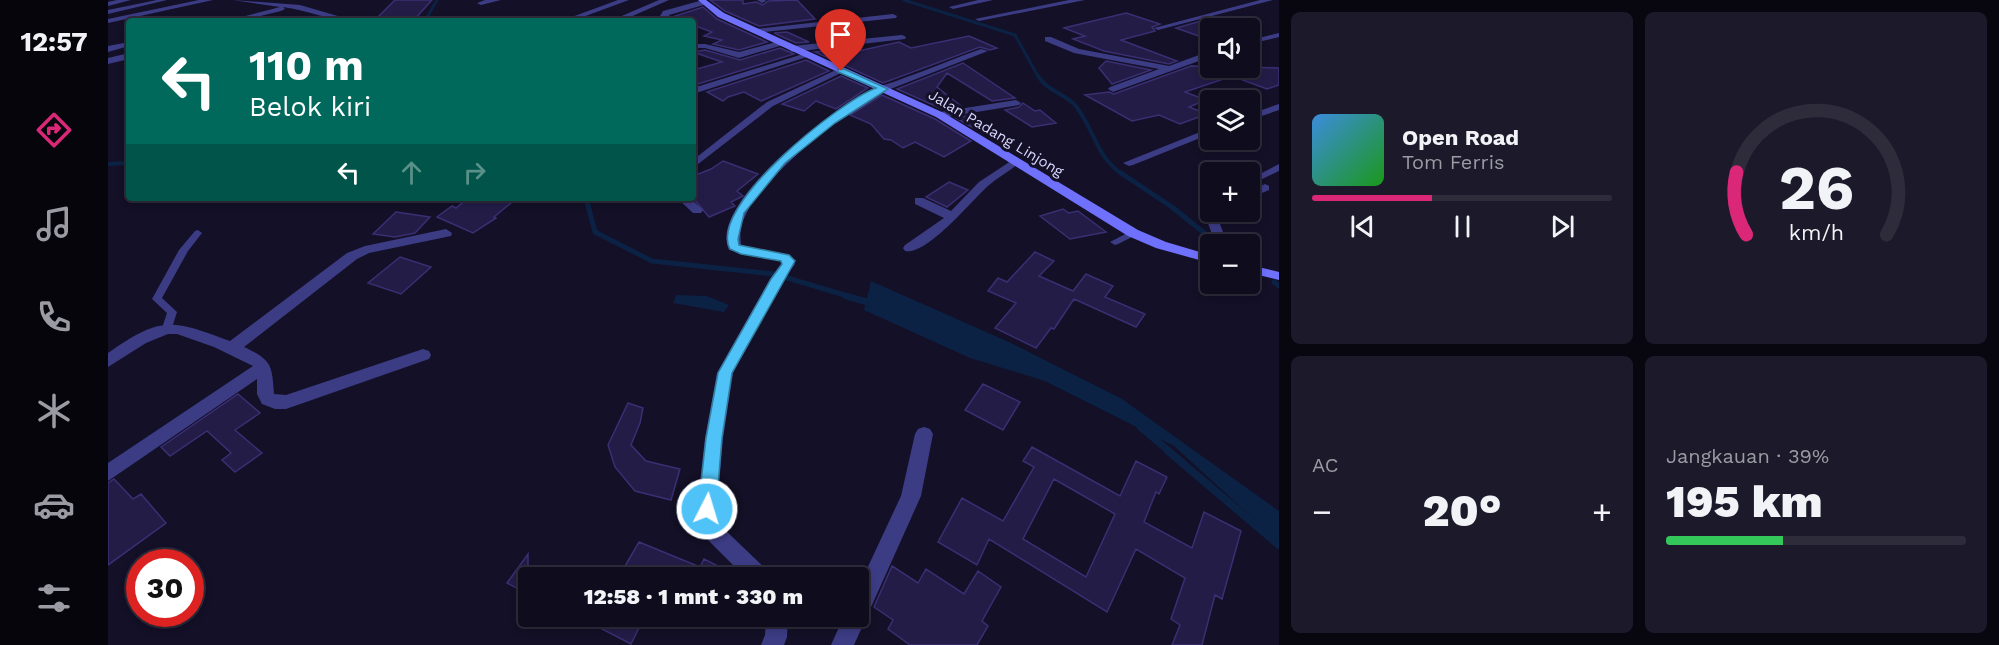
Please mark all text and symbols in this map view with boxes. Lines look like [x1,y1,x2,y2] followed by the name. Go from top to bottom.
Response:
[815,9,866,71] pin
[824,18,857,51] icon: arrive
[1200,18,1260,294] map controls
[1200,18,1260,78] button: sound
[20,26,88,58] text: 12:57
[249,41,364,90] text: 110 m
[150,42,228,120] icon: left
[925,85,1067,181] street label: Jalan Padang Linjong
[1200,90,1260,150] button: layers
[249,91,371,123] text: Belok kiri
[33,109,75,151] icon: directions
[1402,125,1519,150] text: Open Road
[1402,150,1505,174] text: Tom Ferris
[1778,151,1854,224] text: 26
[332,156,365,189] icon: left
[395,156,428,189] icon: ahead
[458,156,491,189] icon: right
[1200,162,1260,222] button: +
[33,203,75,245] icon: music
[1346,210,1379,243] icon: previous
[1446,210,1479,243] icon: pause
[1546,210,1579,243] icon: next
[1788,221,1844,246] text: km/h
[1200,234,1260,294] button: −
[33,296,75,338] icon: phone
[33,390,75,432] icon: climate
[1666,444,1829,468] text: Jangkauan · 39%
[1312,453,1338,477] text: AC
[1666,475,1823,528] text: 195 km
[675,477,739,541] position arrow
[33,484,75,526] icon: car
[1422,484,1502,537] text: 20°
[1312,492,1332,531] text: −
[1592,492,1612,531] text: +
[126,549,204,627] speed limit sign: 30
[33,577,75,619] icon: filters
[584,584,803,609] text: 12:58 · 1 mnt · 330 m

